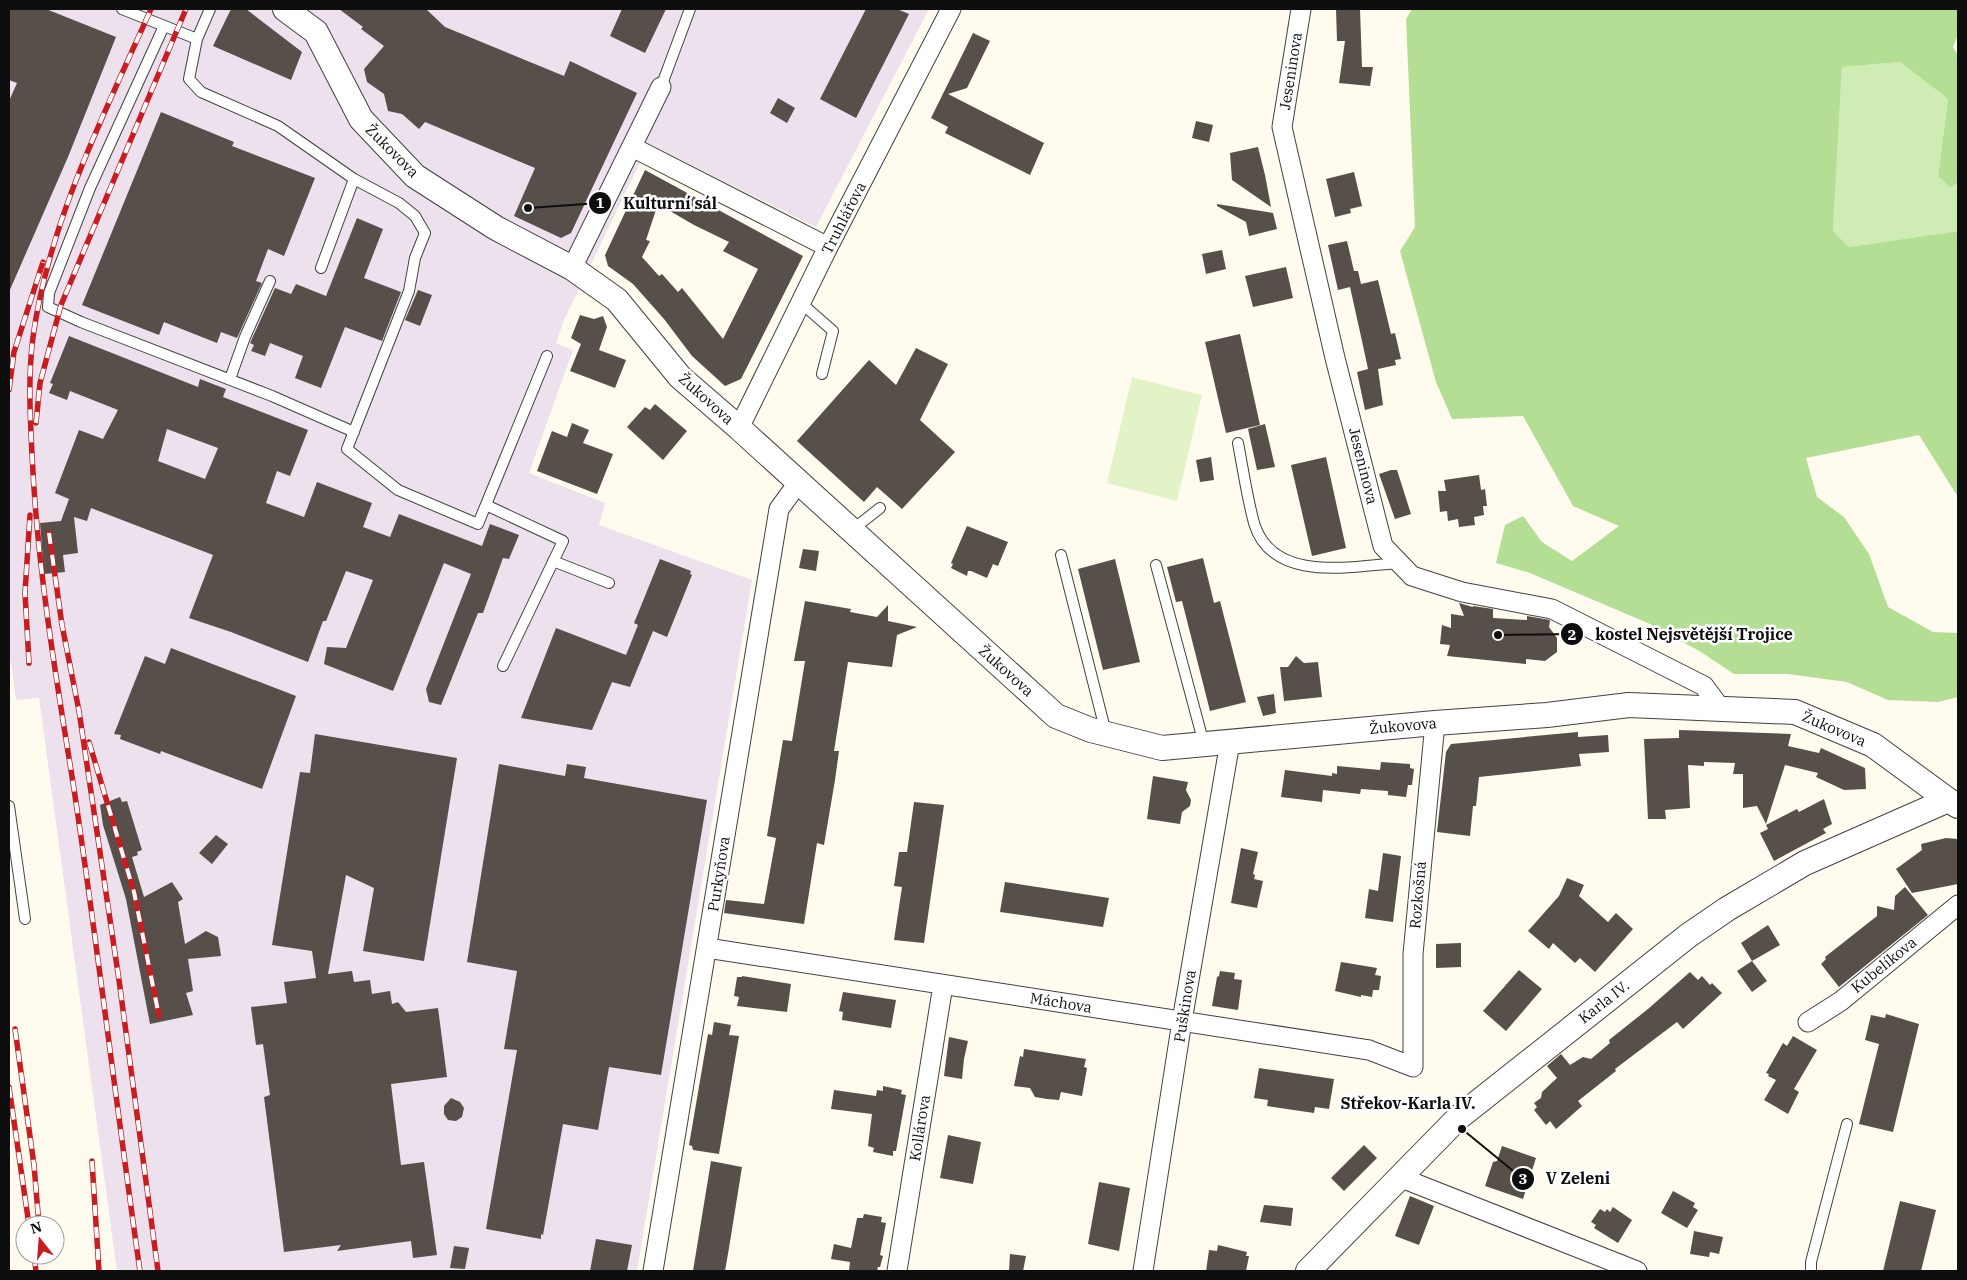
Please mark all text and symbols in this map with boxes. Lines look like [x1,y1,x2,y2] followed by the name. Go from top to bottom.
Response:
[1275,31,1306,111] street label: Jeseninova
[362,120,423,181] street label: Žukovova
[817,178,870,257] street label: Truhlářova
[588,188,727,219] callout: Kulturní sál
[595,193,605,212] text: 1
[623,193,717,213] text: Kulturní sál
[675,369,738,428] street label: Žukovova
[1345,426,1382,506] street label: Jeseninova
[1560,619,1802,650] callout: kostel Nejsvětější Trojice
[1595,624,1793,644] text: kostel Nejsvětější Trojice
[1567,625,1577,644] text: 2
[975,641,1038,700] street label: Žukovova
[1799,707,1869,751] street label: Žukovova
[1368,713,1438,738] street label: Žukovova
[703,835,734,913] street label: Purkyňova
[1405,860,1430,930] street label: Rozkošná
[1847,932,1920,997] street label: Kubelíkova
[1169,968,1200,1044] street label: Puškinova
[1574,976,1633,1027] street label: Karla IV.
[1029,988,1094,1017] street label: Máchova
[905,1093,934,1162] street label: Kollárova
[1341,1093,1475,1113] district label: Střekov-Karla IV.
[1511,1163,1620,1194] callout: V Zeleni
[1546,1168,1610,1188] text: V Zeleni
[1518,1169,1528,1188] text: 3
[15,1215,65,1265] north arrow
[28,1217,44,1238] text: N

